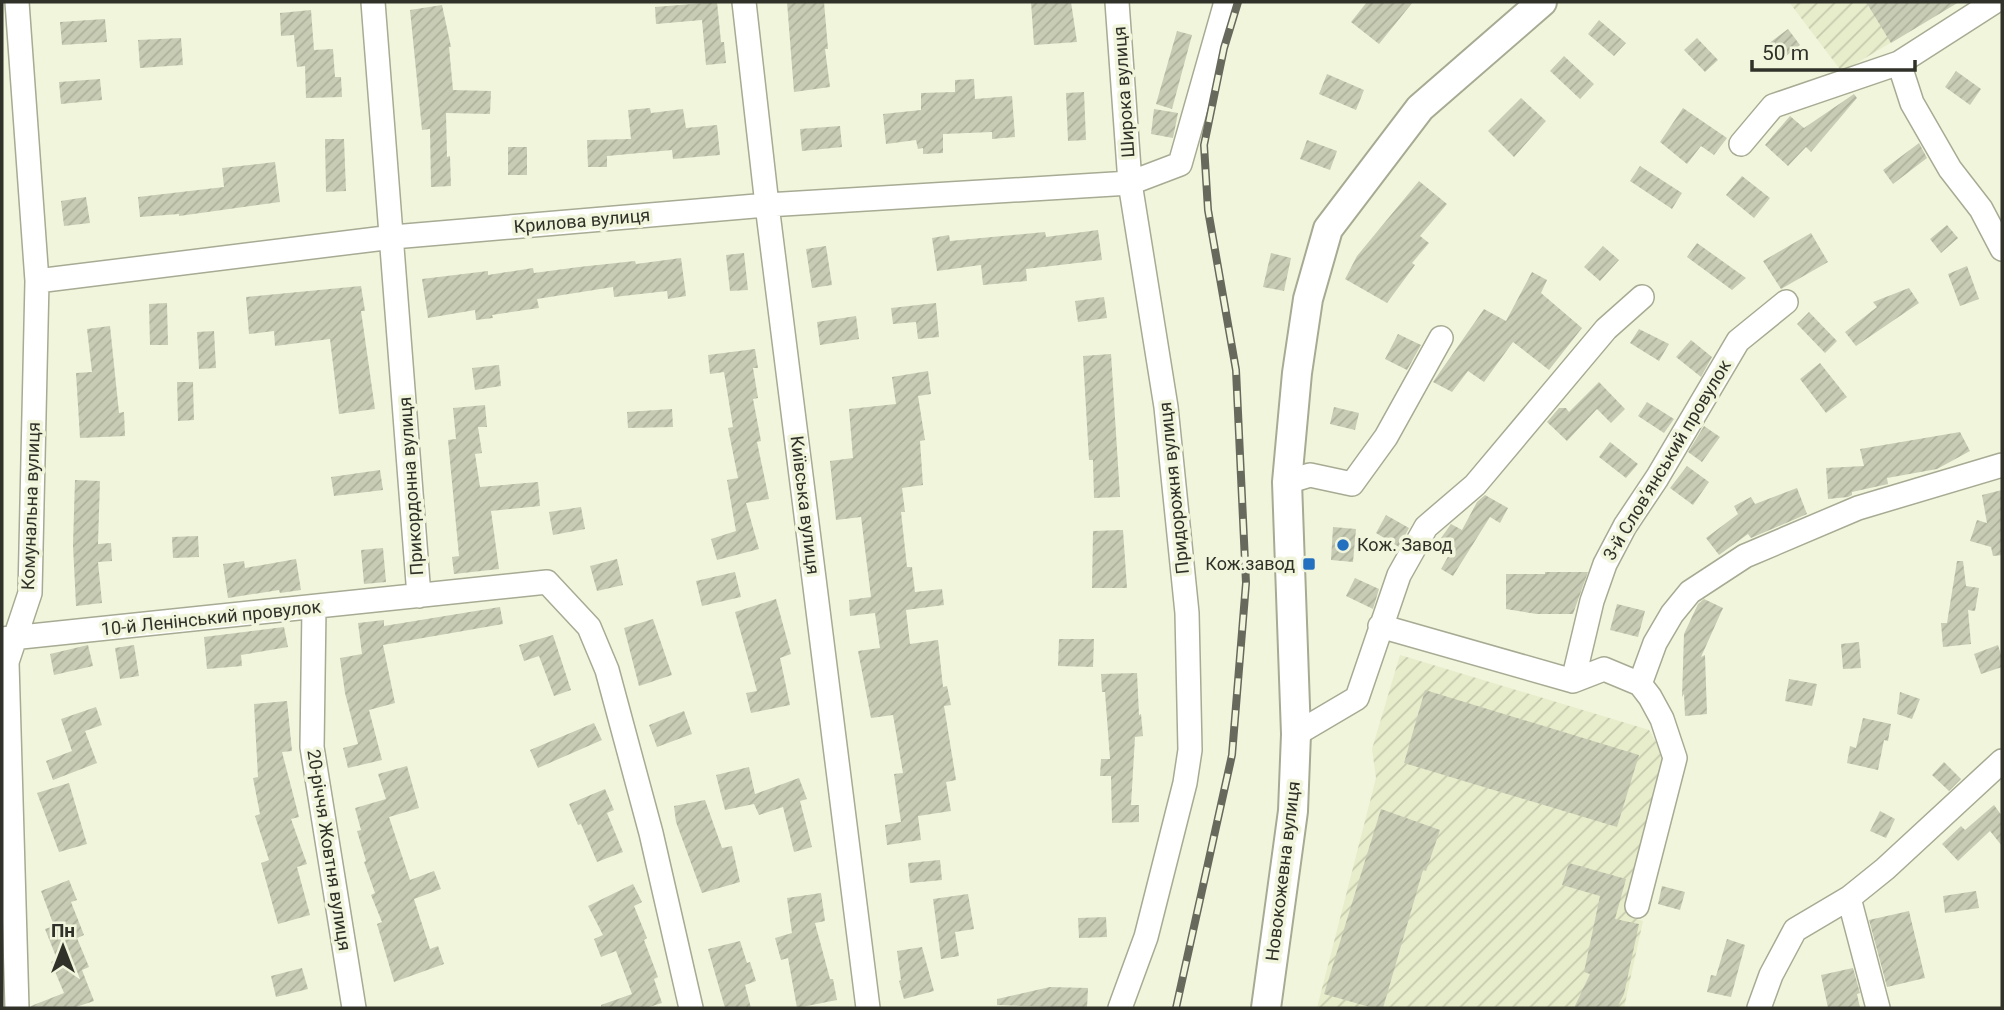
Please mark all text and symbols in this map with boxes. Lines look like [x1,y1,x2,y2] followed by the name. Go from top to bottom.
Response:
[1108,26,1139,158] street label: Широка вулиця
[1752,28,1915,72] scale bar
[1762,41,1809,65] text: 50 m
[513,204,651,237] street label: Крилова вулиця
[1598,356,1735,564] street label: 3-й Слов’янський провулок
[394,396,427,576] street label: Прикордонна вулиця
[1154,401,1193,575] street label: Придорожня вулиця
[17,422,44,590] street label: Комунальна вулиця
[787,434,824,575] street label: Київська вулиця
[1357,534,1453,555] place label: Кож. Завод
[1335,537,1351,553] marker: Кож. Завод
[1205,553,1295,574] place label: Кож.завод
[1301,556,1317,572] marker: Кож.завод
[100,595,322,640] street label: 10-й Ленінський провулок
[303,748,356,952] street label: 20-річчя Жовтня вулиця
[1261,780,1304,962] street label: Новокожевна вулиця
[28,912,98,982] north arrow
[51,919,75,942] text: Пн

